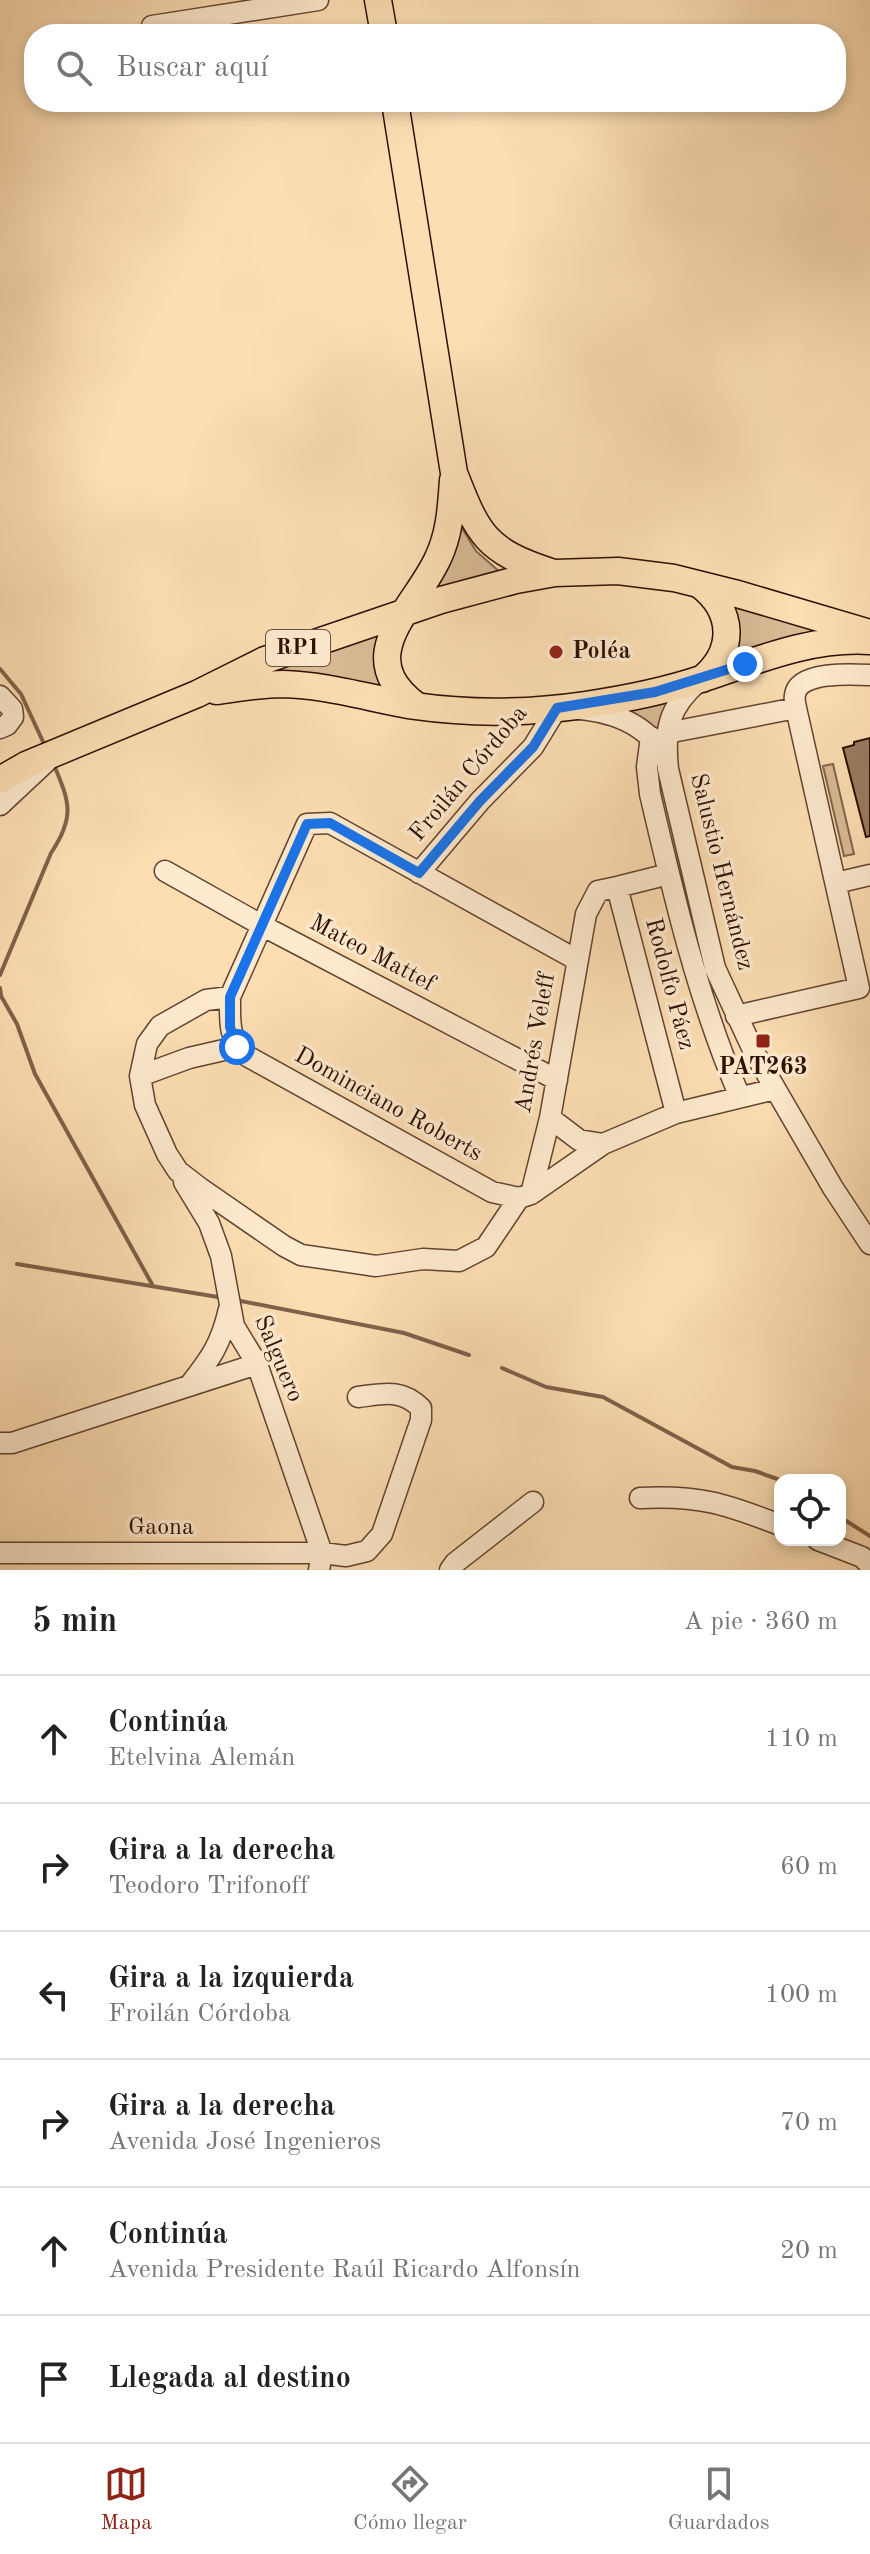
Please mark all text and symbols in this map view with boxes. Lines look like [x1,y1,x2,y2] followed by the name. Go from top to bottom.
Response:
[24,24,846,112] search box
[52,46,96,90] icon: search
[116,53,268,83] text: Buscar aquí
[266,630,330,666] road number: RP1
[572,640,631,664] place label: Poléa
[547,643,565,661] marker: Poléa
[727,646,763,682] route end
[406,702,533,846] street label: Froilán Córdoba
[685,771,757,973] street label: Salustio Hernández
[306,911,439,997] street label: Mateo Mattef
[640,916,698,1052] street label: Rodolfo Páez
[512,970,560,1115] street label: Andrés Veleff
[219,1029,255,1065] route start
[754,1032,772,1050] marker: PAT263
[290,1043,486,1167] street label: Dominciano Roberts
[718,1056,808,1080] place label: PAT263
[249,1312,307,1406] street label: Salguero
[774,1474,846,1546] map controls
[774,1474,846,1546] button: locate
[128,1516,194,1540] street label: Gaona
[32,1605,117,1639] text: 5 min
[683,1609,838,1635] text: A pie · 360 m
[108,1708,228,1738] text: Continúa
[32,1717,76,1761] icon: ahead
[765,1726,838,1752] text: 110 m
[108,1745,295,1771] text: Etelvina Alemán
[108,1836,335,1866] text: Gira a la derecha
[32,1845,76,1889] icon: right
[780,1854,838,1880] text: 60 m
[108,1873,309,1899] text: Teodoro Trifonoff
[108,1964,354,1994] text: Gira a la izquierda
[32,1973,76,2017] icon: left
[765,1982,838,2008] text: 100 m
[108,2001,291,2027] text: Froilán Córdoba
[108,2092,335,2122] text: Gira a la derecha
[32,2101,76,2145] icon: right
[780,2110,838,2136] text: 70 m
[108,2129,381,2155] text: Avenida José Ingenieros
[108,2220,228,2250] text: Continúa
[32,2229,76,2273] icon: ahead
[780,2238,838,2264] text: 20 m
[108,2257,581,2283] text: Avenida Presidente Raúl Ricardo Alfonsín
[32,2357,76,2401] icon: arrive
[108,2364,351,2394] text: Llegada al destino
[100,2462,152,2537] tab: Mapa
[353,2462,467,2537] tab: Cómo llegar
[668,2462,770,2537] tab: Guardados

